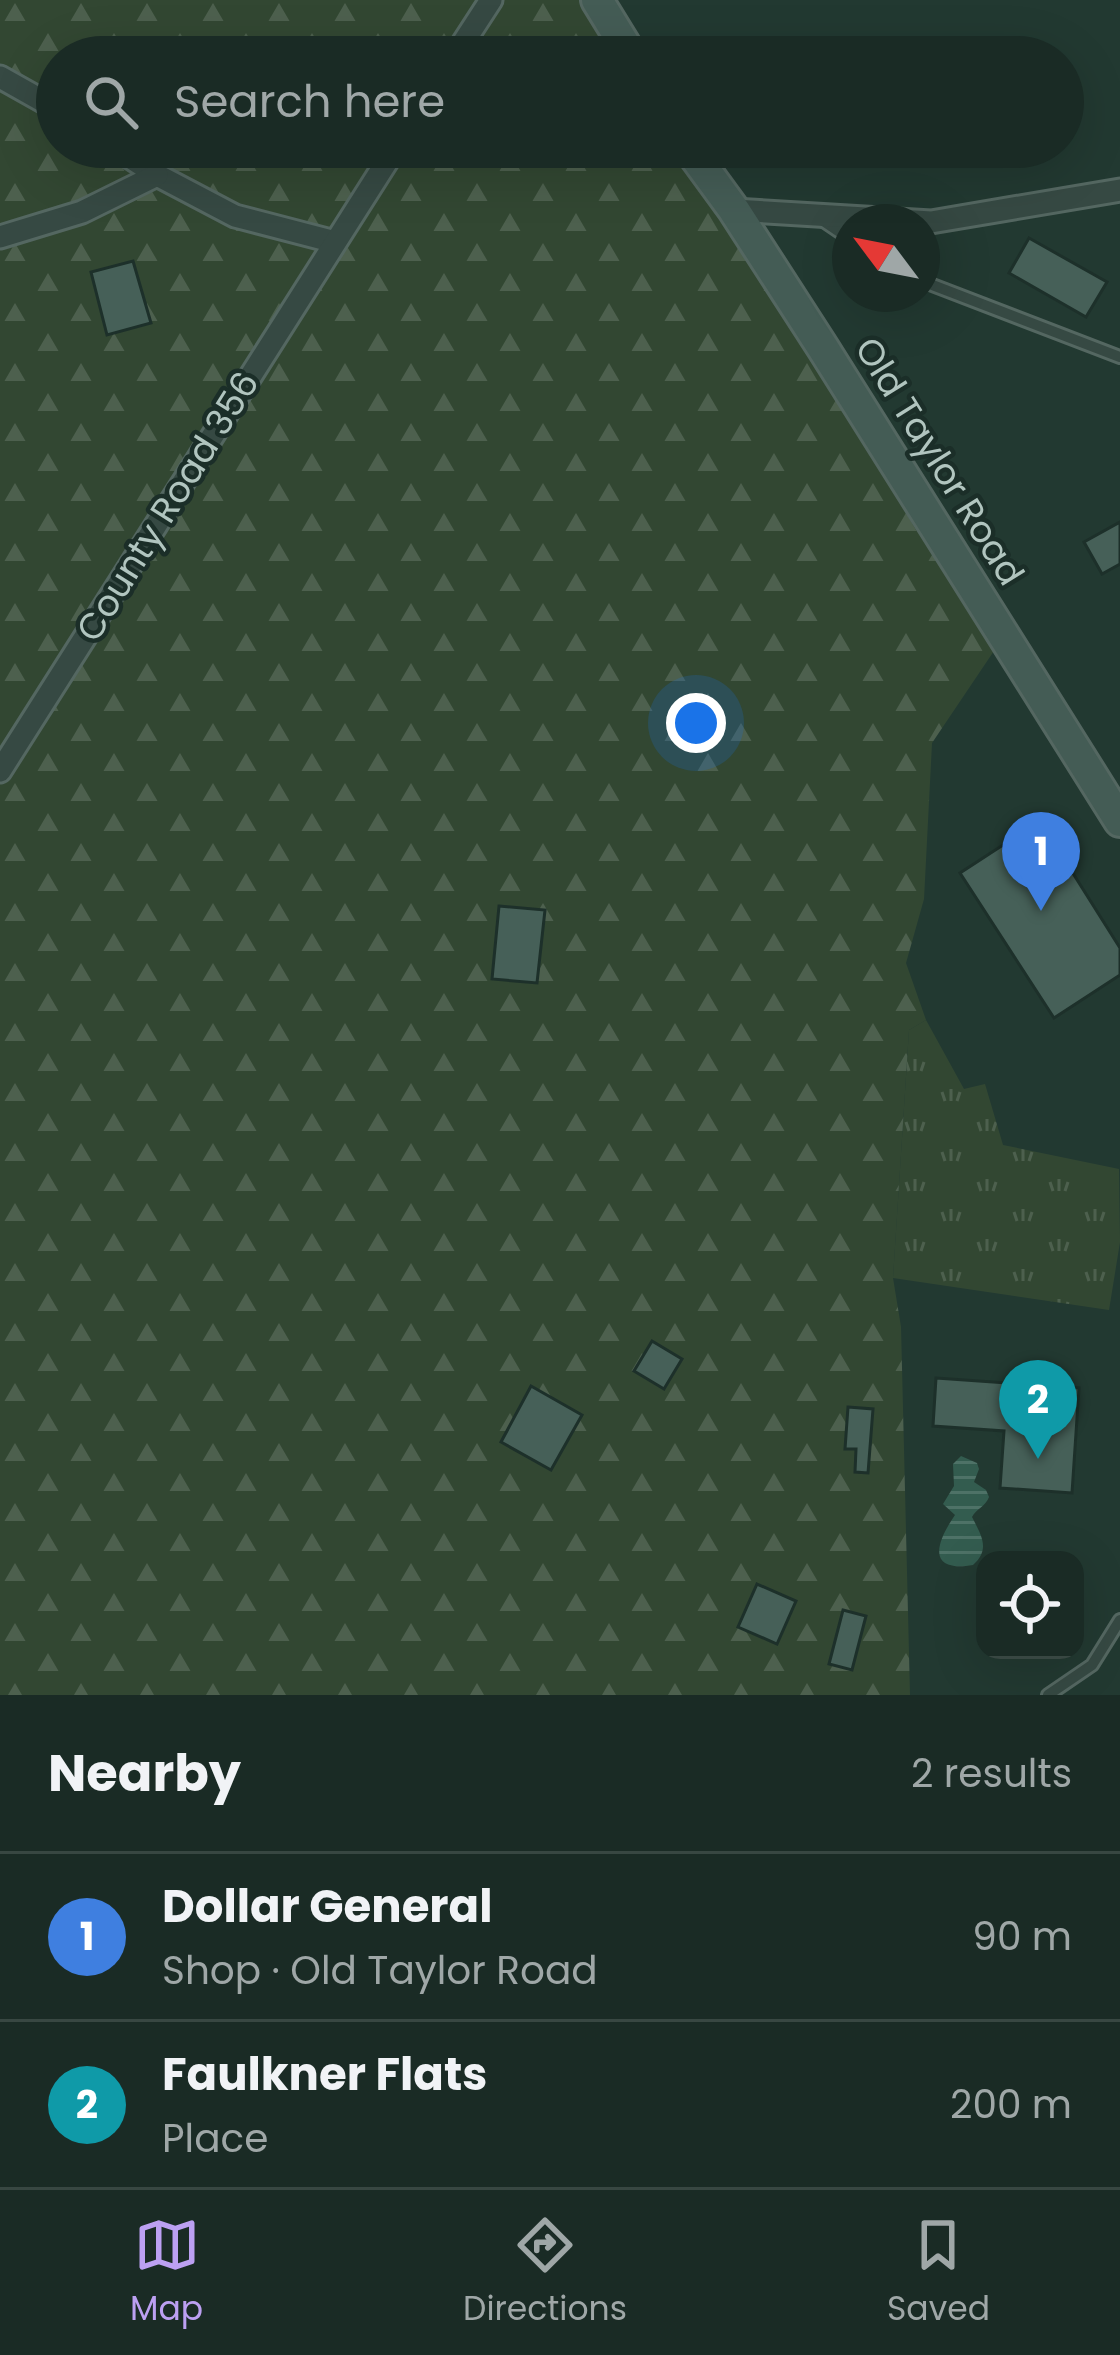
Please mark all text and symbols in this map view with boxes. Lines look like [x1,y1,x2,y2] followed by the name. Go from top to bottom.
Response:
[36,36,1084,168] search box
[78,69,144,135] icon: search
[174,70,445,133] text: Search here
[832,204,940,312] north arrow
[843,327,1036,595] street label: Old Taylor Road
[64,361,271,651] street label: County Road 356
[666,693,726,753] your location
[1002,812,1080,911] pin: 1
[999,1360,1077,1459] pin: 2
[976,1551,1084,1659] map controls
[976,1551,1084,1659] button: locate
[48,1737,241,1809] text: Nearby
[911,1746,1072,1801] text: 2 results
[162,1875,492,1938] text: Dollar General
[80,1909,94,1964] text: 1
[972,1909,1072,1964] text: 90 m
[162,1943,598,1998] text: Shop · Old Taylor Road
[162,2043,487,2106] text: Faulkner Flats
[76,2077,98,2132] text: 2
[950,2077,1072,2132] text: 200 m
[162,2111,268,2166] text: Place
[130,2212,203,2334] tab: Map
[463,2212,627,2334] tab: Directions
[887,2212,990,2334] tab: Saved

